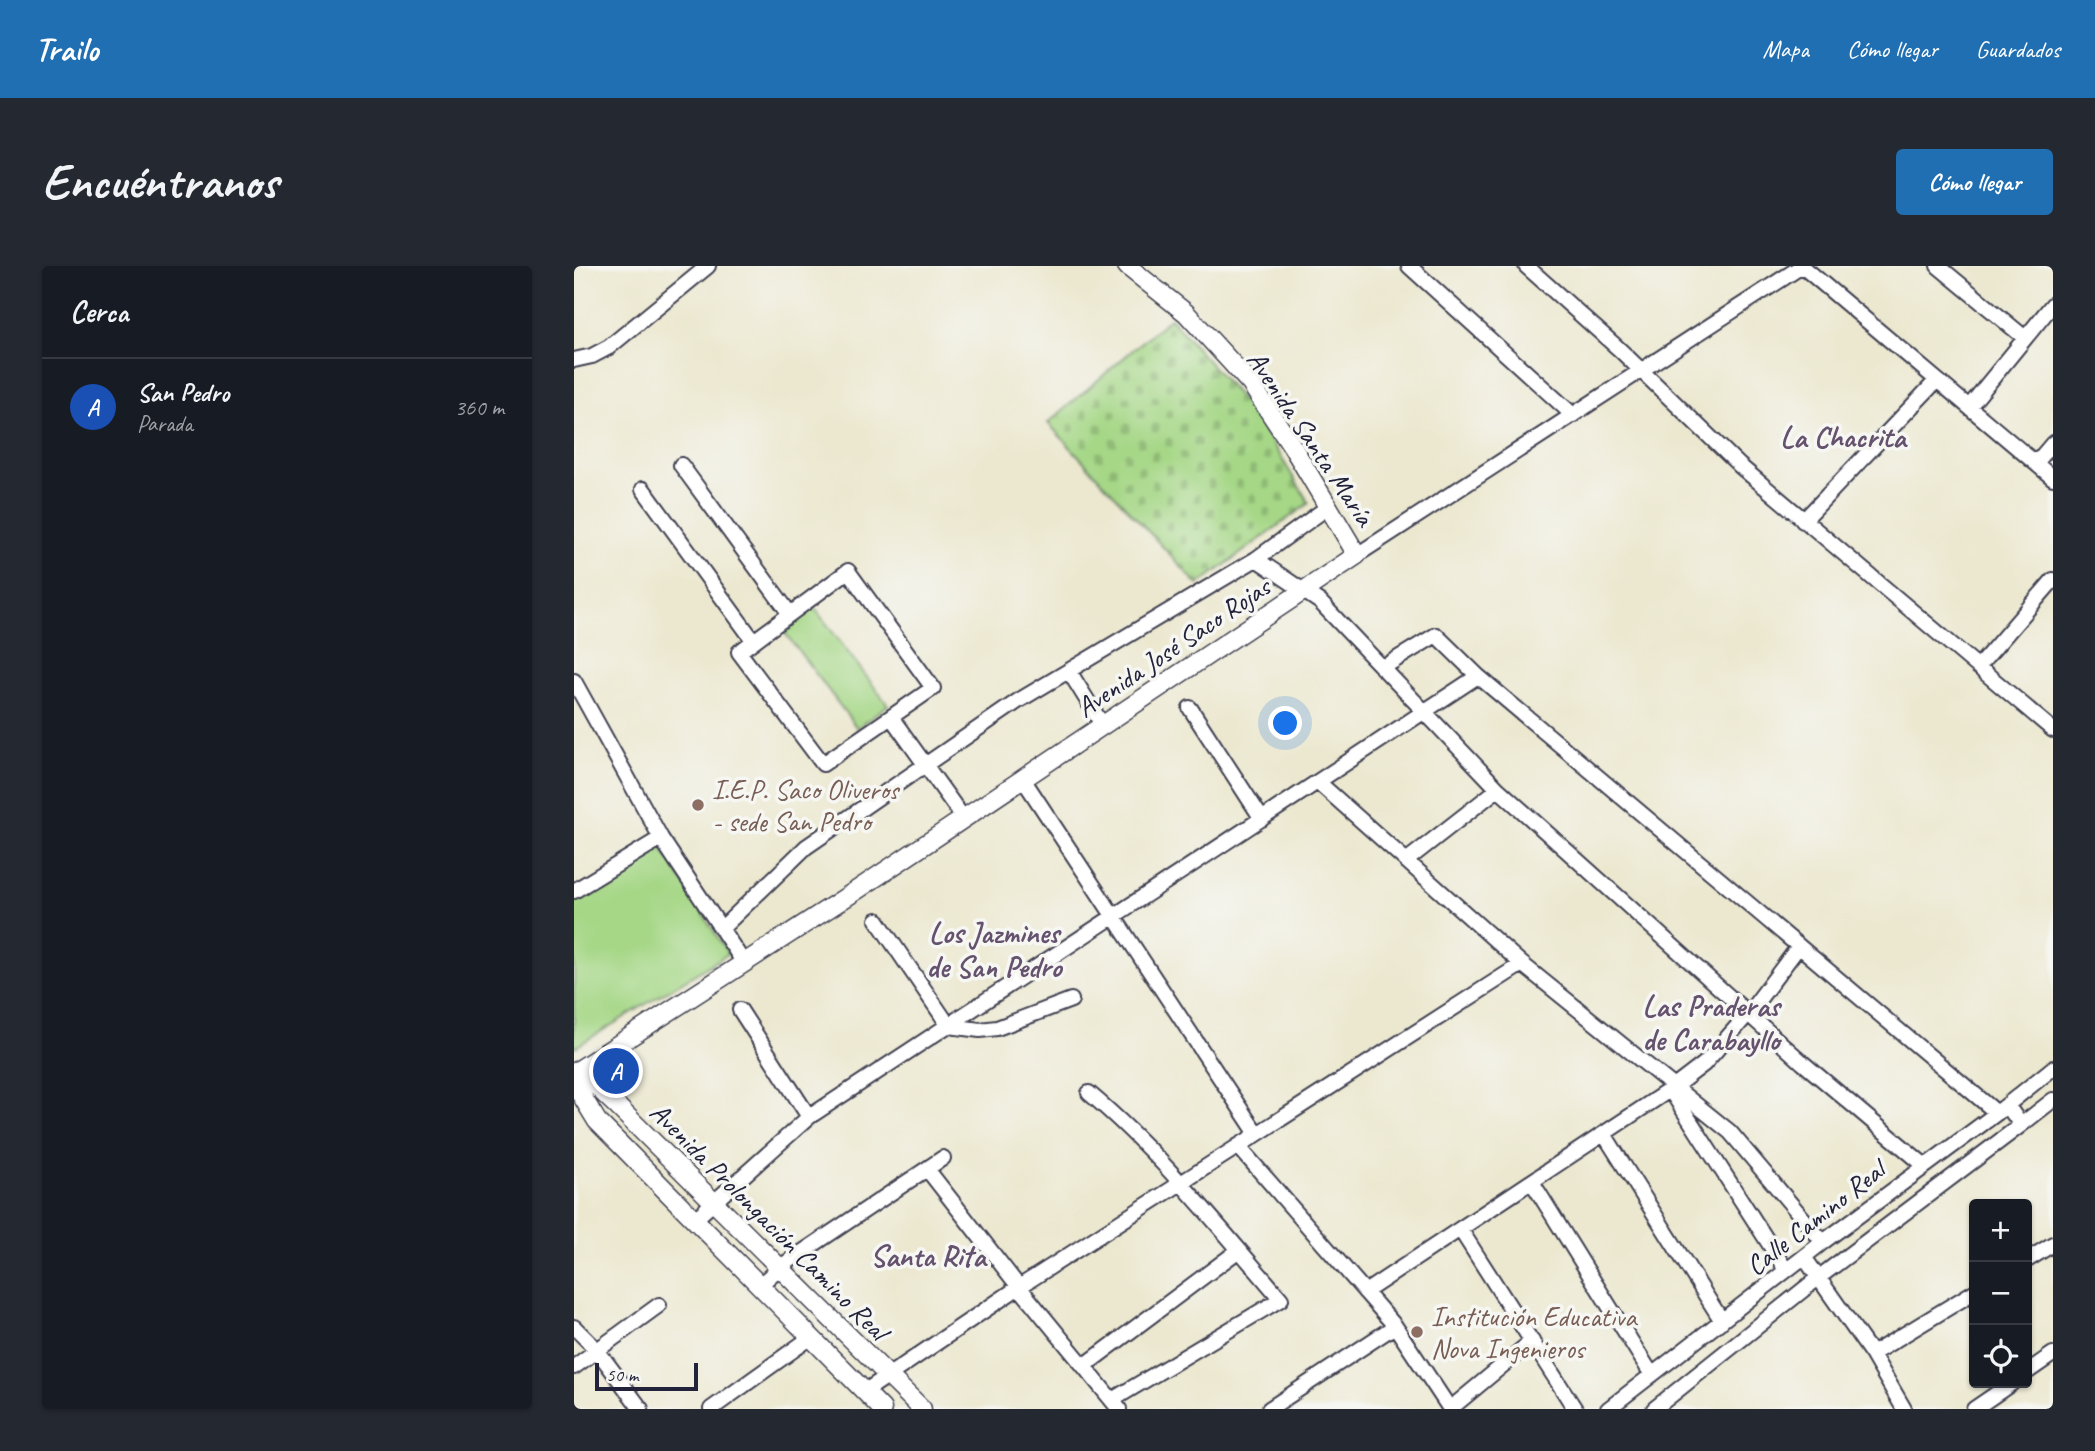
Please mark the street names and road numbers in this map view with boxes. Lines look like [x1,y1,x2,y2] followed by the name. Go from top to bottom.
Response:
[1239,344,1384,534] street label: Avenida Santa María
[1069,568,1279,725] street label: Avenida José Saco Rojas
[643,1095,899,1351] street label: Avenida Prolongación Camino Real
[1739,1150,1896,1283] street label: Calle Camino Real

